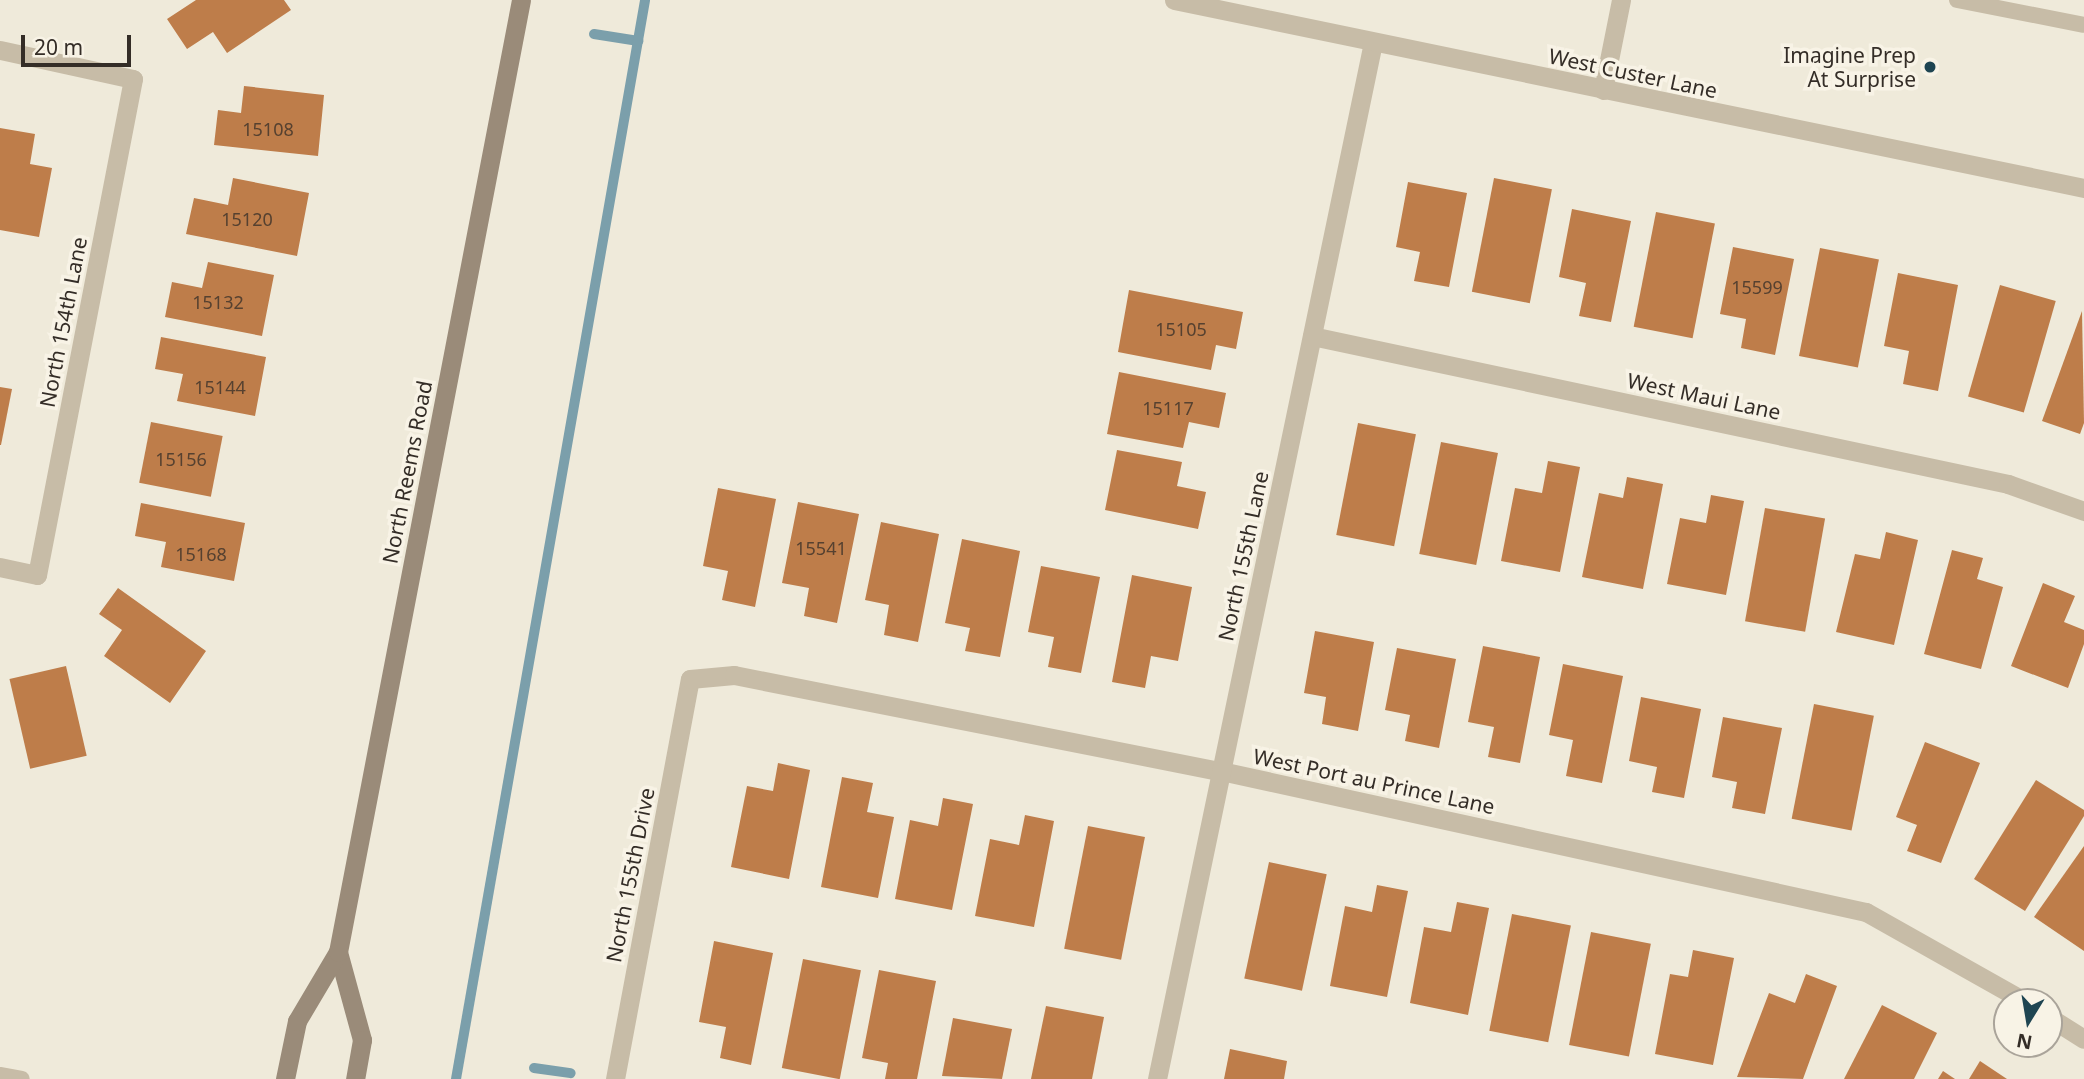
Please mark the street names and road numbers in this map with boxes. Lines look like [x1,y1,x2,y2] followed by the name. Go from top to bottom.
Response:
[1546,43,1720,103] street label: West Custer Lane
[34,235,92,409] street label: North 154th Lane
[1625,367,1783,425] street label: West Maui Lane
[377,378,437,566] street label: North Reems Road
[1213,469,1273,643] street label: North 155th Lane
[1251,743,1497,819] street label: West Port au Prince Lane
[601,786,659,964] street label: North 155th Drive

